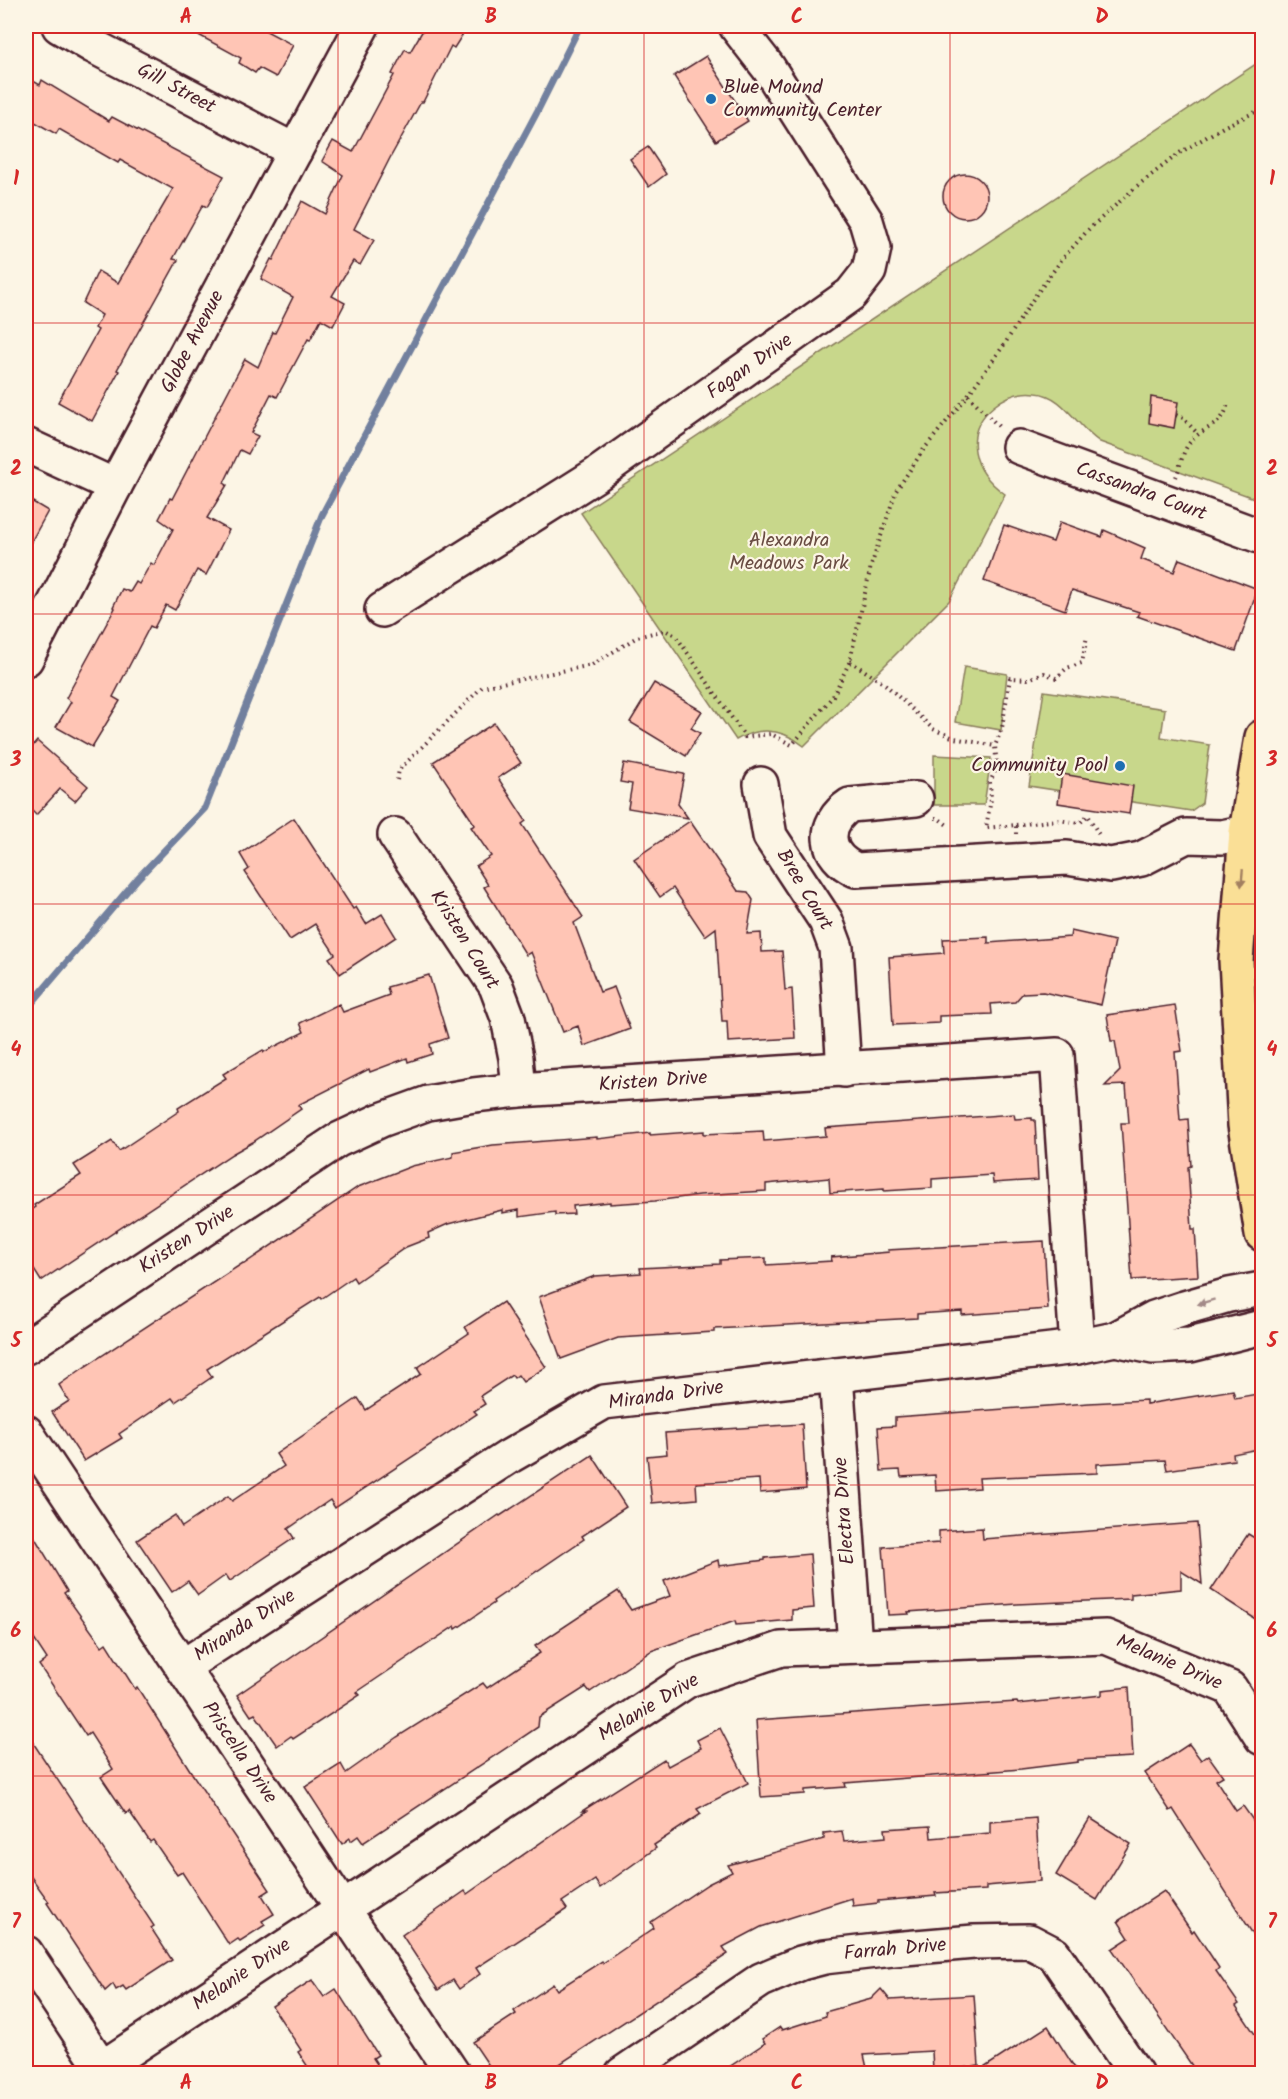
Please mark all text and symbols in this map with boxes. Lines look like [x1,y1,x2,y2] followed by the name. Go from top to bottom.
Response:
[180,2,192,34] text: A
[485,2,497,34] text: B
[791,2,803,34] text: C
[1095,2,1109,34] text: D
[131,55,221,123] street label: Gill Street
[723,72,882,127] place label: Blue Mound Community Center
[704,92,718,106] marker: Blue Mound Community Center
[13,164,19,196] text: 1
[1269,164,1275,196] text: 1
[152,285,234,399] street label: Globe Avenue
[700,325,800,409] street label: Fagan Drive
[1071,453,1211,531] street label: Cassandra Court
[10,454,22,486] text: 2
[1266,454,1278,486] text: 2
[729,525,849,580] park label: Alexandra Meadows Park
[10,745,22,777] text: 3
[1266,745,1278,777] text: 3
[971,750,1108,782] place label: Community Pool
[1113,759,1127,773] marker: Community Pool
[767,843,841,937] street label: Bree Court
[1238,868,1247,887] one-way arrow
[421,884,507,996] street label: Kristen Court
[11,1035,22,1067] text: 4
[1267,1035,1278,1067] text: 4
[598,1062,708,1102] street label: Kristen Drive
[133,1197,241,1283] street label: Kristen Drive
[1197,1298,1215,1307] one-way arrow
[10,1326,23,1358] text: 5
[1266,1326,1279,1358] text: 5
[606,1372,726,1420] street label: Miranda Drive
[825,1456,865,1566] street label: Electra Drive
[188,1581,302,1671] street label: Miranda Drive
[11,1616,22,1648] text: 6
[1267,1616,1278,1648] text: 6
[1111,1626,1227,1700] street label: Melanie Drive
[592,1665,706,1751] street label: Melanie Drive
[193,1695,285,1811] street label: Priscella Drive
[11,1907,21,1939] text: 7
[1267,1907,1277,1939] text: 7
[186,1930,298,2020] street label: Melanie Drive
[842,1930,948,1970] street label: Farrah Drive
[180,2068,192,2099] text: A
[485,2068,497,2099] text: B
[791,2068,803,2099] text: C
[1095,2068,1109,2099] text: D

